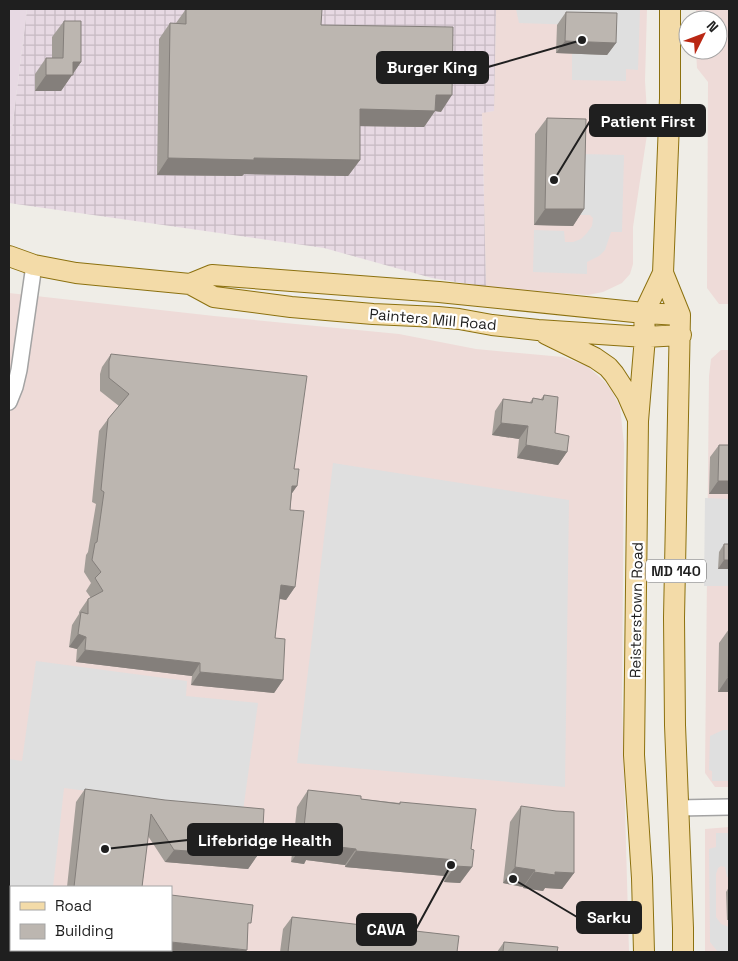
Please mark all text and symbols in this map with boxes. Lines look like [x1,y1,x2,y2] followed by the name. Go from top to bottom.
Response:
[678,10,728,60] north arrow
[703,17,722,36] text: N
[377,52,488,83] callout: Burger King
[387,57,477,78] text: Burger King
[590,105,705,136] callout: Patient First
[601,111,695,132] text: Patient First
[369,304,497,334] street label: Painters Mill Road
[625,542,647,678] street label: Reisterstown Road
[646,560,706,582] road number: MD 140
[188,824,342,855] callout: Lifebridge Health
[198,830,332,851] text: Lifebridge Health
[10,886,172,951] legend
[55,896,92,915] text: Road
[577,902,641,933] callout: Sarku
[587,907,631,928] text: Sarku
[357,914,416,945] callout: CAVA
[367,919,405,940] text: CAVA
[55,921,114,940] text: Building

